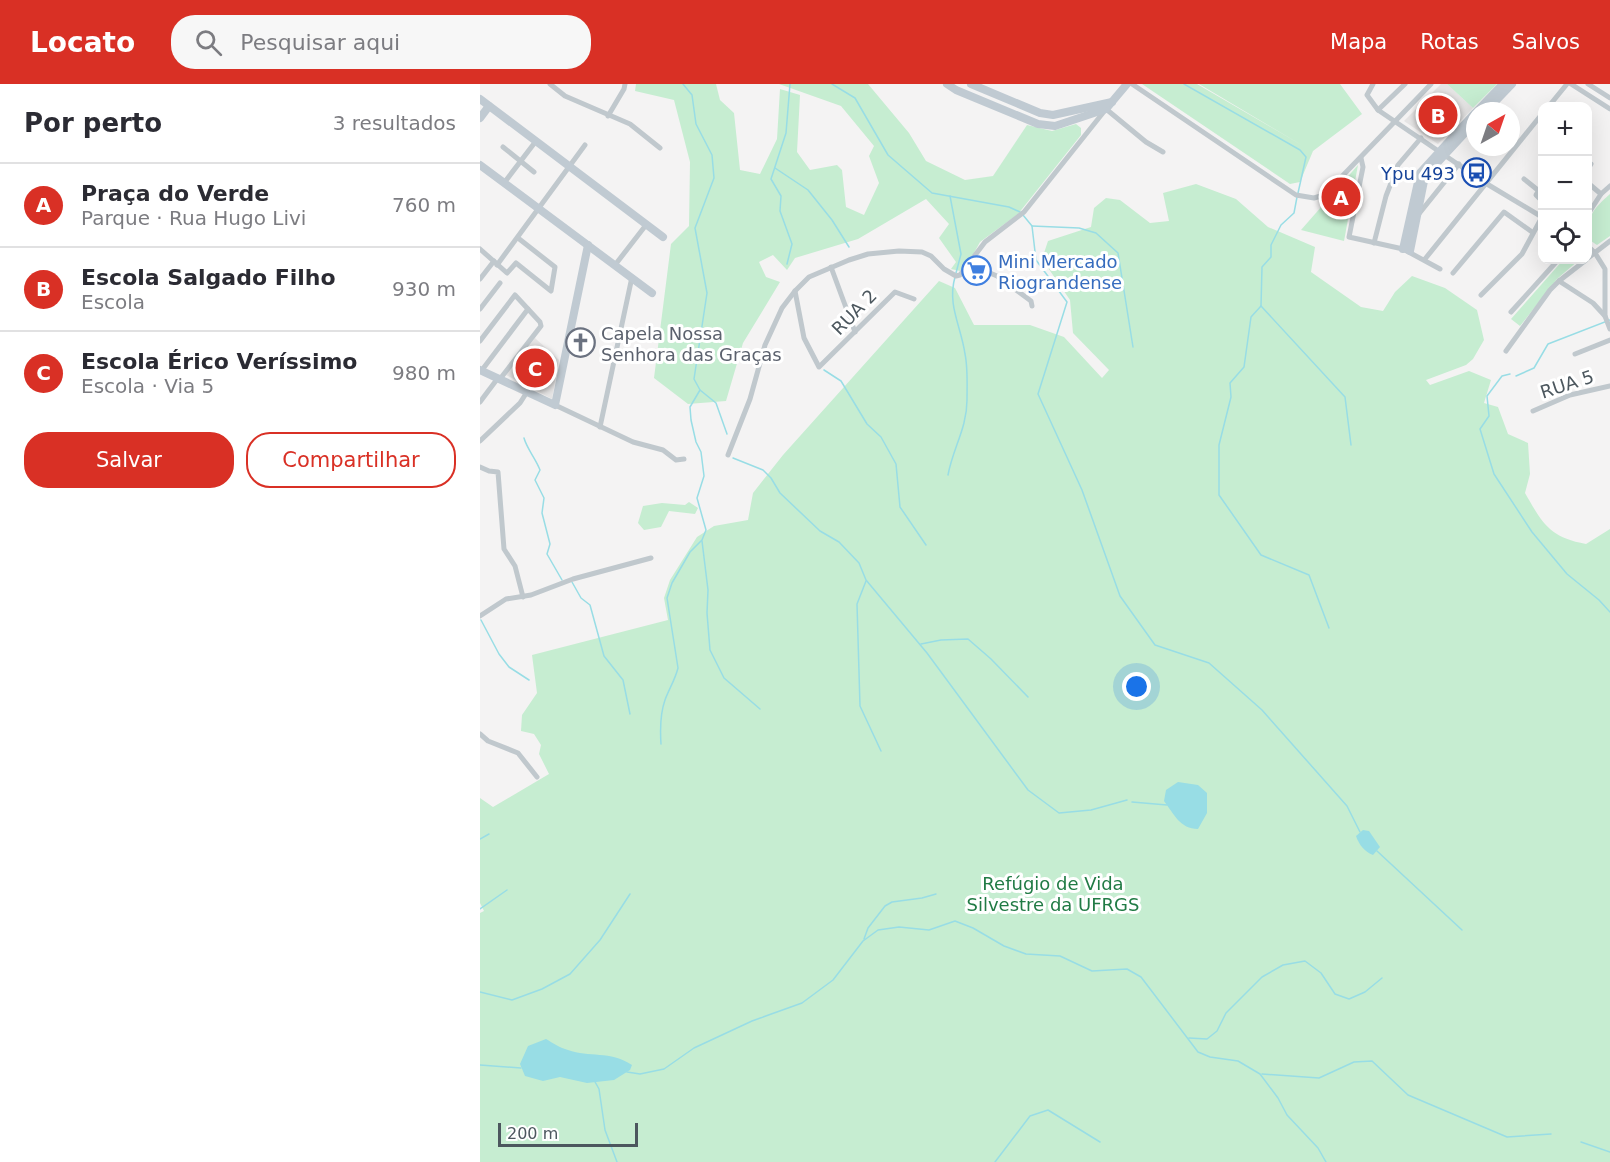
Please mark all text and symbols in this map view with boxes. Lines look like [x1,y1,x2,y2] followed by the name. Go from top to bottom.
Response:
[171,15,591,69] search box
[30,26,135,59] text: Locato
[192,26,225,59] icon: search
[240,30,400,55] text: Pesquisar aqui
[1330,30,1387,54] text: Mapa
[1420,30,1479,54] text: Rotas
[1512,30,1580,54] text: Salvos
[1418,93,1458,138] pin: B
[1466,102,1520,156] north arrow
[1538,102,1592,264] map controls
[1538,102,1592,156] button: +
[24,108,162,138] text: Por perto
[333,111,456,135] text: 3 resultados
[1538,156,1592,210] button: −
[1460,157,1492,189] bus stop icon: Ypu 493
[1380,163,1455,184] place label: Ypu 493
[1322,174,1360,220] pin: A
[81,181,269,206] text: Praça do Verde
[36,193,51,217] text: A
[392,193,456,217] text: 760 m
[81,206,306,230] text: Parque · Rua Hugo Livi
[1538,210,1592,264] button: locate
[998,251,1122,293] place label: Mini Mercado Riograndense
[961,255,993,287] supermarket icon: Mini Mercado Riograndense
[81,265,336,290] text: Escola Salgado Filho
[36,277,51,301] text: B
[392,277,456,301] text: 930 m
[827,285,881,339] street label: RUA 2
[81,290,145,314] text: Escola
[601,323,782,365] place label: Capela Nossa Senhora das Graças
[564,327,596,359] church icon: Capela Nossa Senhora das Graças
[516,346,554,390] pin: C
[81,349,357,374] text: Escola Érico Veríssimo
[36,361,51,385] text: C
[392,361,456,385] text: 980 m
[1538,365,1596,403] street label: RUA 5
[81,374,214,398] text: Escola · Via 5
[24,432,234,488] button: Salvar
[246,432,456,488] button: Compartilhar
[1122,672,1151,701] your location
[967,873,1139,915] park label: Refúgio de Vida Silvestre da UFRGS
[498,1120,638,1148] scale bar
[507,1124,558,1143] text: 200 m

